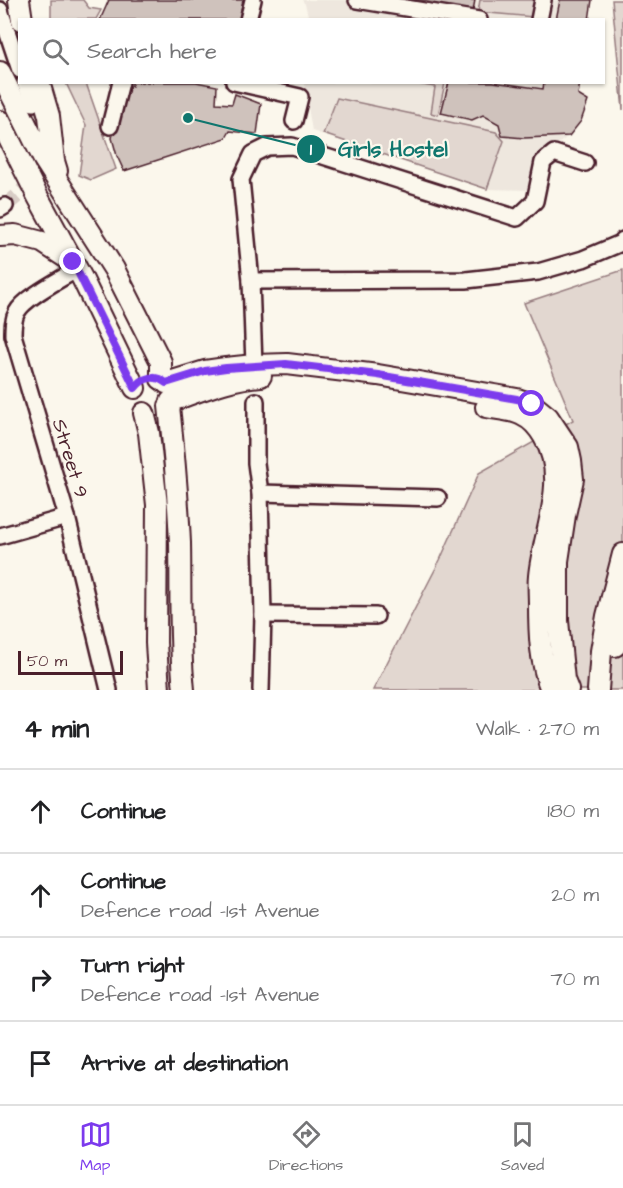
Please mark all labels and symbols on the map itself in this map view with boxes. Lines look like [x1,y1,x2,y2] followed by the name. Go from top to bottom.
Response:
[296,129,460,168] callout: Girls Hostel
[338,135,449,164] text: Girls Hostel
[310,137,313,162] text: 1
[59,248,85,274] route end
[518,390,544,416] route start
[45,415,95,501] street label: Street 9
[18,648,123,676] scale bar

